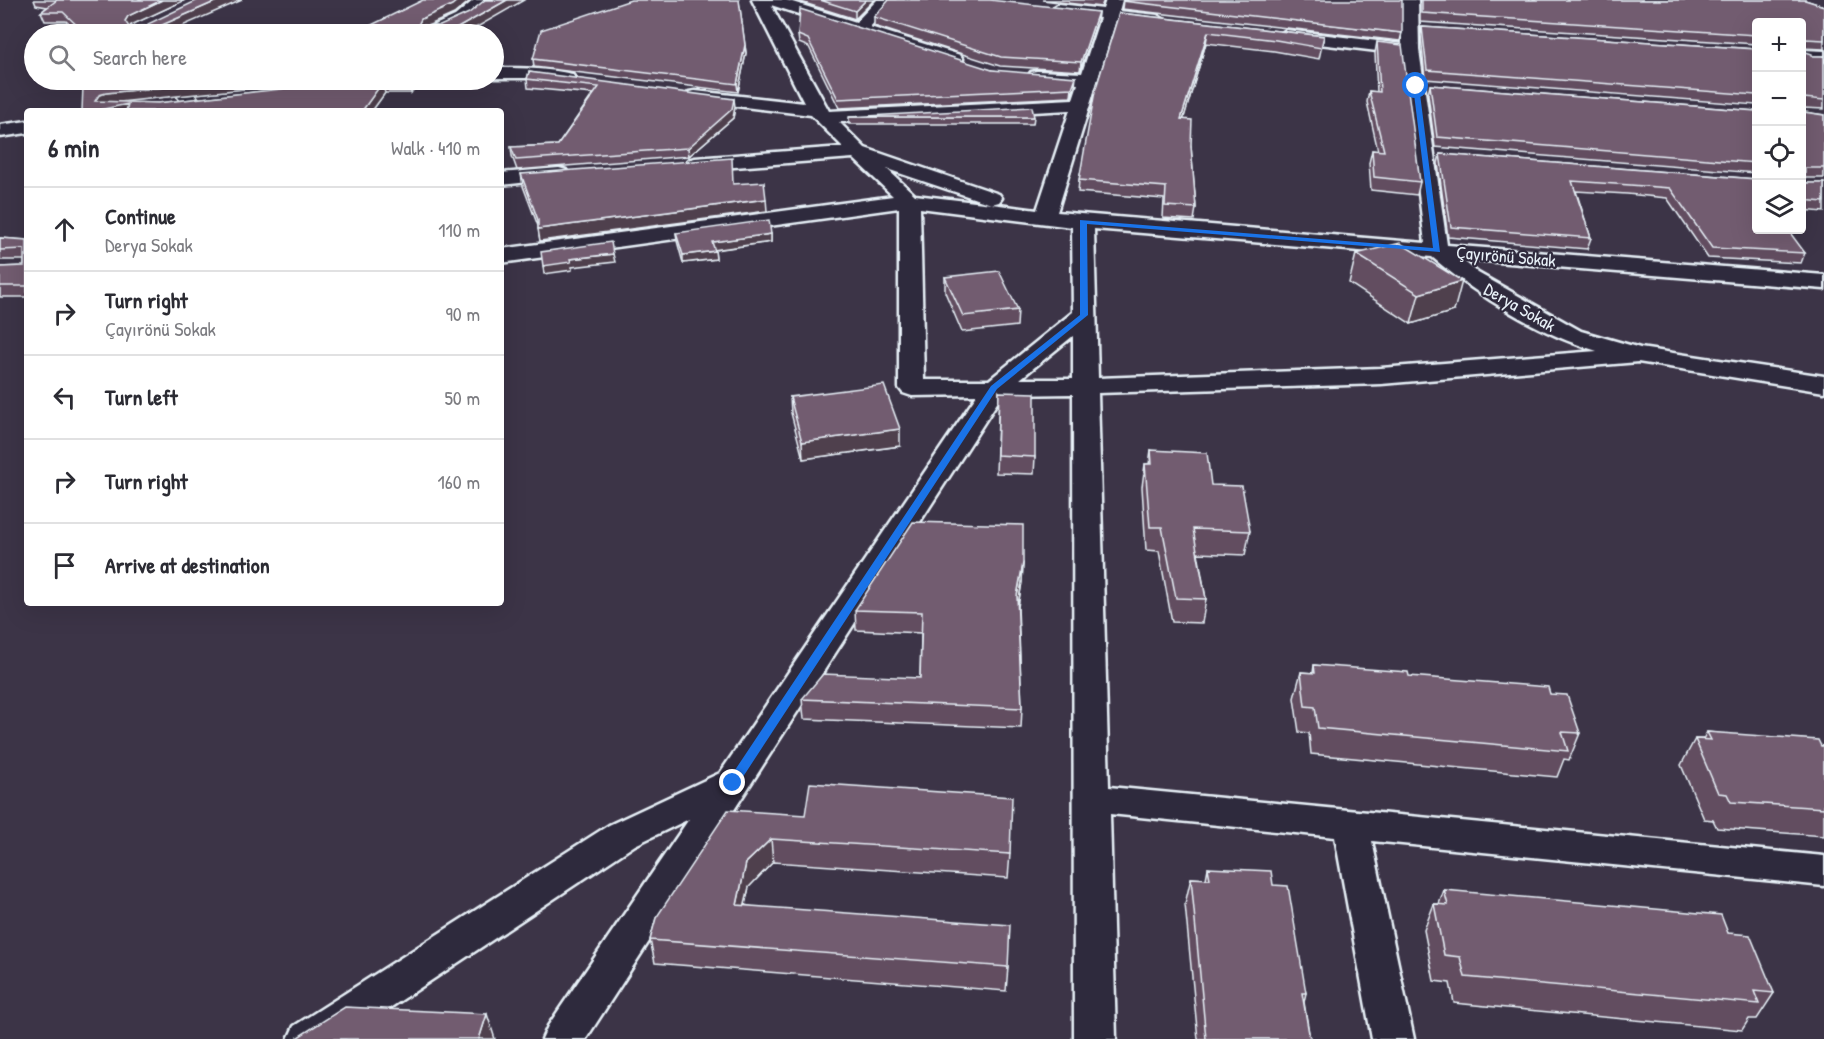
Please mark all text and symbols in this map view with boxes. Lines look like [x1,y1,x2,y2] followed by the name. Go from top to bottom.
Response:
[1752,18,1806,234] map controls
[1752,18,1806,72] button: +
[24,24,504,90] search box
[45,41,78,74] icon: search
[93,42,187,72] text: Search here
[1402,72,1428,98] route start
[1752,72,1806,126] button: −
[1752,126,1806,180] button: locate
[48,130,100,165] text: 6 min
[391,134,480,161] text: Walk · 410 m
[1752,180,1806,234] button: layers
[105,201,176,231] text: Continue
[48,213,81,246] icon: ahead
[438,216,480,243] text: 110 m
[105,231,193,258] text: Derya Sokak
[1455,239,1557,273] street label: Çayırönü Sokak
[1480,276,1561,338] street label: Derya Sokak
[105,285,188,315] text: Turn right
[48,297,81,330] icon: right
[446,300,480,327] text: 90 m
[105,315,216,342] text: Çayırönü Sokak
[48,381,81,414] icon: left
[105,382,178,412] text: Turn left
[444,384,480,411] text: 50 m
[48,465,81,498] icon: right
[105,466,188,496] text: Turn right
[438,468,480,495] text: 160 m
[48,549,81,582] icon: arrive
[105,550,270,580] text: Arrive at destination
[719,769,745,795] route end

